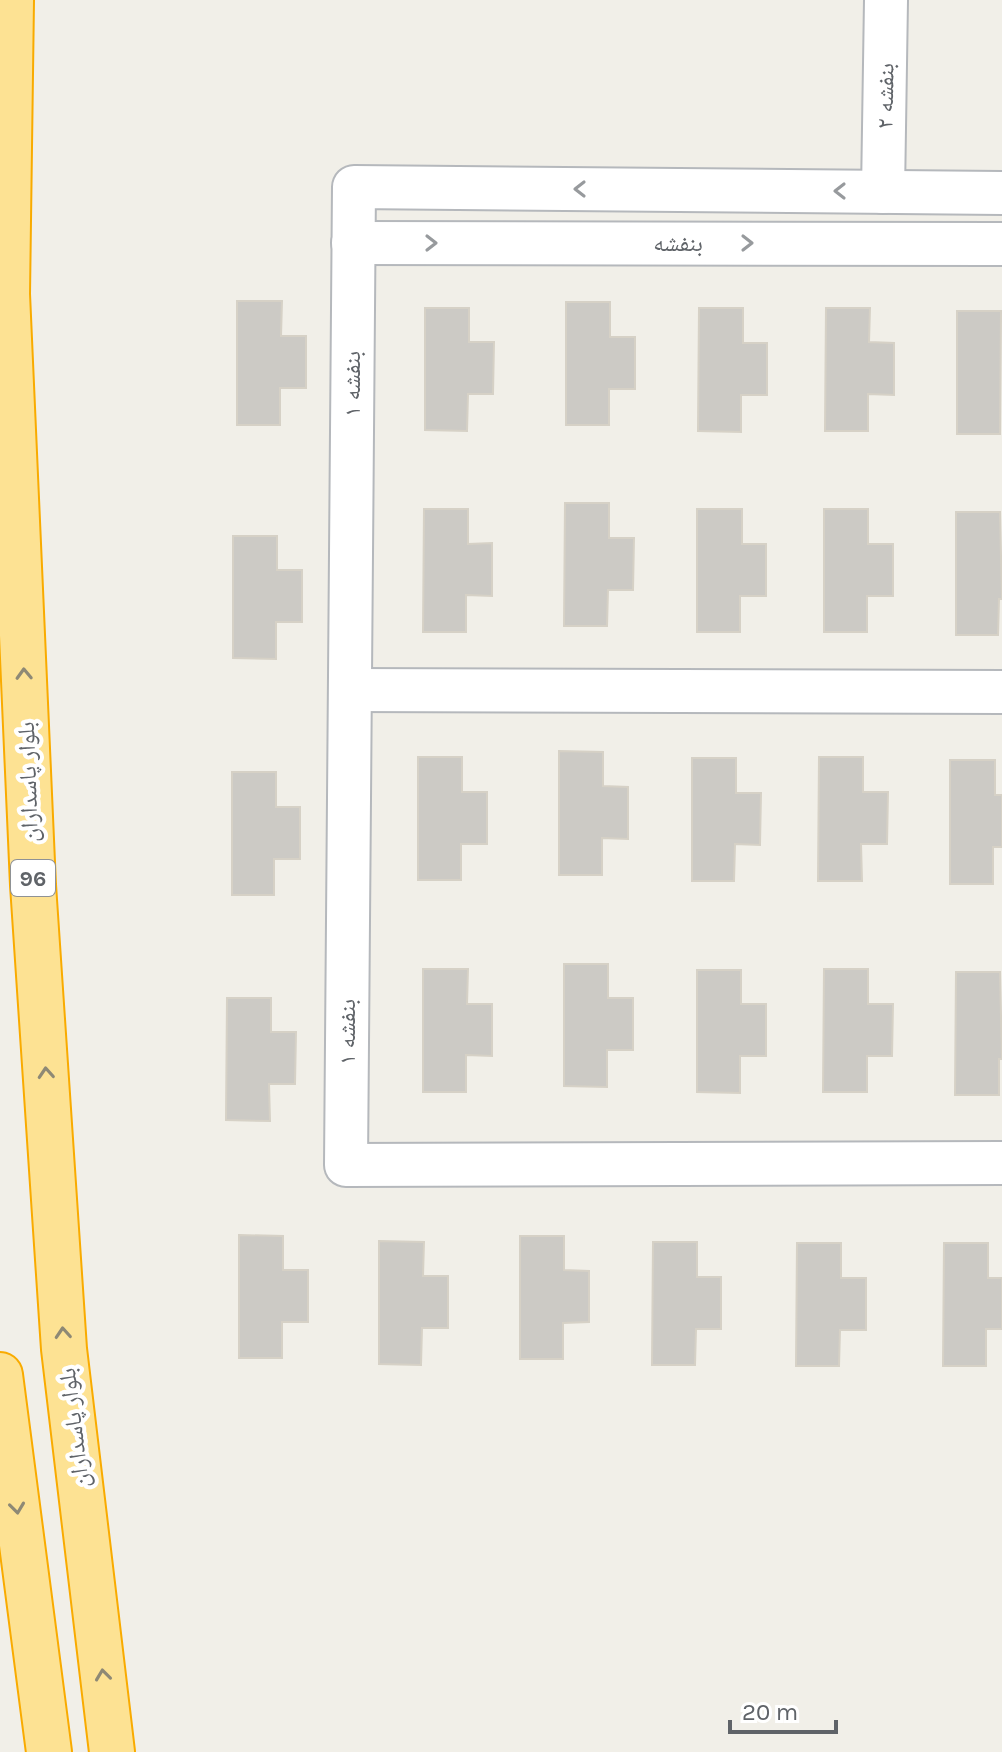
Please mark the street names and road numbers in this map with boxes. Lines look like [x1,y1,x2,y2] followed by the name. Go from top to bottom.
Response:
[870,63,900,129] street label: بنفشه ۲
[653,229,703,257] street label: بنفشه
[338,351,366,417] street label: بنفشه ۱
[12,721,44,843] street label: بلوار پاسداران
[11,860,55,896] road number: 96
[333,999,361,1065] street label: بنفشه ۱
[53,1366,95,1490] street label: بلوار پاسداران

